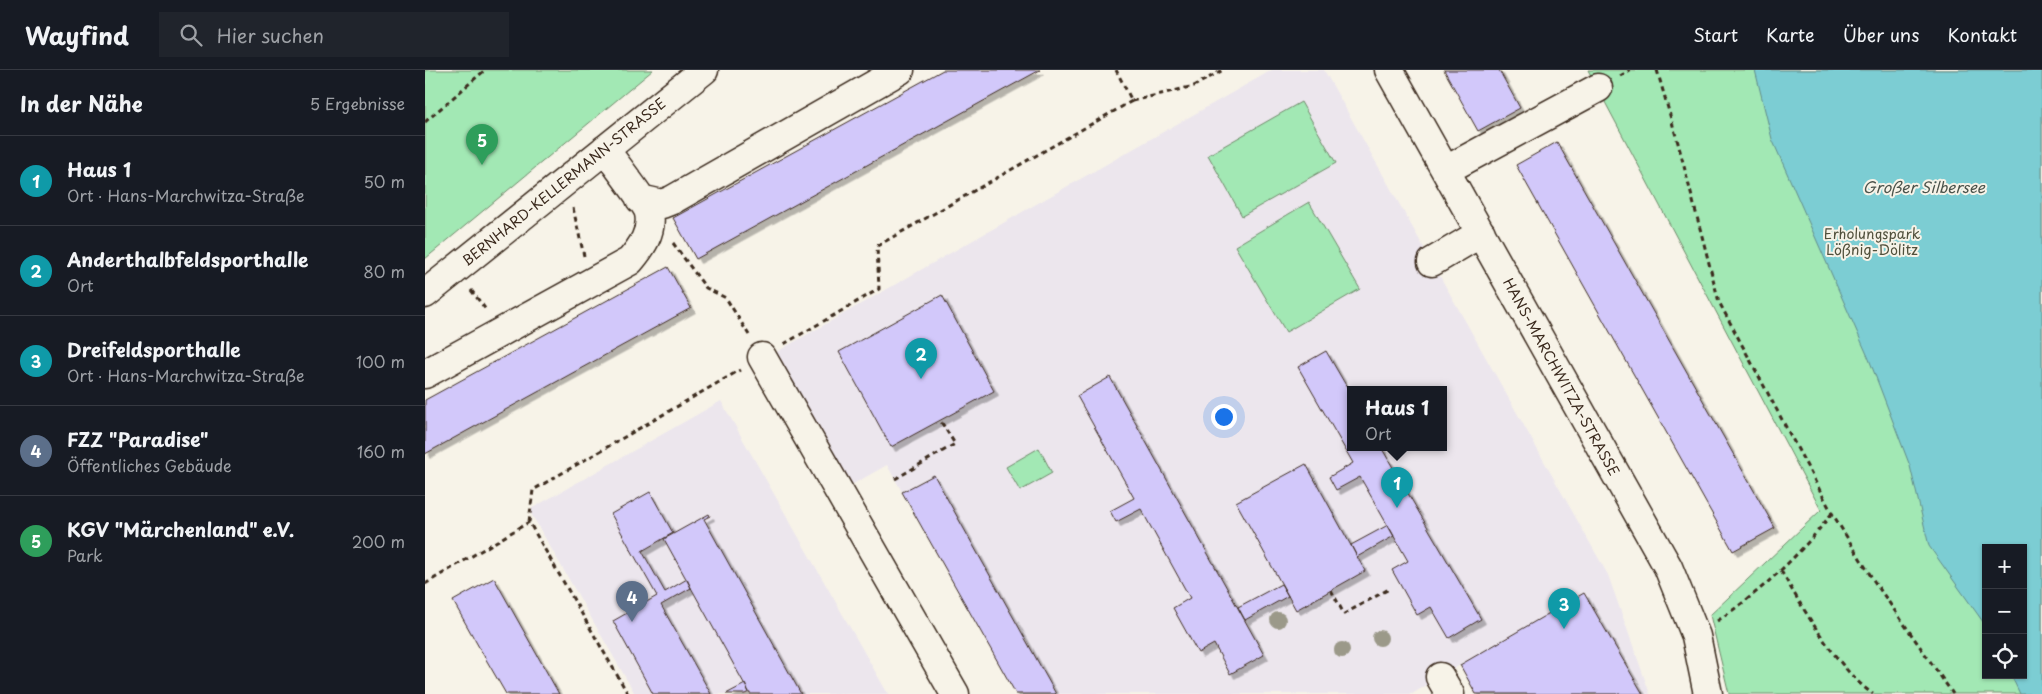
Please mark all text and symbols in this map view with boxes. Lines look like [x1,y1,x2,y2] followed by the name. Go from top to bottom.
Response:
[159,12,509,57] search box
[25,17,129,53] text: Wayfind
[177,21,205,49] icon: search
[217,21,324,49] text: Hier suchen
[1693,21,1738,48] text: Start
[1766,21,1815,48] text: Karte
[1843,21,1919,48] text: Über uns
[1947,21,2017,48] text: Kontakt
[20,87,142,119] text: In der Nähe
[310,91,405,115] text: 5 Ergebnisse
[457,93,670,271] street label: BERNHARD-KELLERMANN-STRASSE
[466,124,498,165] pin: 5
[67,155,131,183] text: Haus 1
[32,169,40,193] text: 1
[364,169,405,193] text: 50 m
[1863,175,1986,198] water label: Großer Silbersee
[67,183,304,207] text: Ort · Hans-Marchwitza-Straße
[1824,223,1921,260] park label: Erholungspark Lößnig-Dölitz
[67,245,308,273] text: Anderthalbfeldsporthalle
[30,259,42,283] text: 2
[363,259,405,283] text: 80 m
[67,273,94,297] text: Ort
[1498,274,1625,480] street label: HANS-MARCHWITZA-STRASSE
[67,335,241,363] text: Dreifeldsporthalle
[905,338,937,379] pin: 2
[31,349,41,373] text: 3
[356,349,405,373] text: 100 m
[67,363,304,387] text: Ort · Hans-Marchwitza-Straße
[1347,386,1447,451] popup
[1365,393,1429,421] text: Haus 1
[1211,404,1237,430] your location
[1365,421,1392,445] text: Ort
[67,425,209,453] text: FZZ "Paradise"
[31,439,41,463] text: 4
[357,439,405,463] text: 160 m
[67,453,232,477] text: Öffentliches Gebäude
[1381,467,1413,508] pin: 1
[67,515,294,543] text: KGV "Märchenland" e.V.
[31,529,41,553] text: 5
[352,529,405,553] text: 200 m
[67,543,103,567] text: Park
[1982,544,2027,679] map controls
[1982,544,2027,589] button: +
[616,581,648,622] pin: 4
[1548,588,1580,629] pin: 3
[1982,589,2027,634] button: −
[1982,634,2027,679] button: locate

